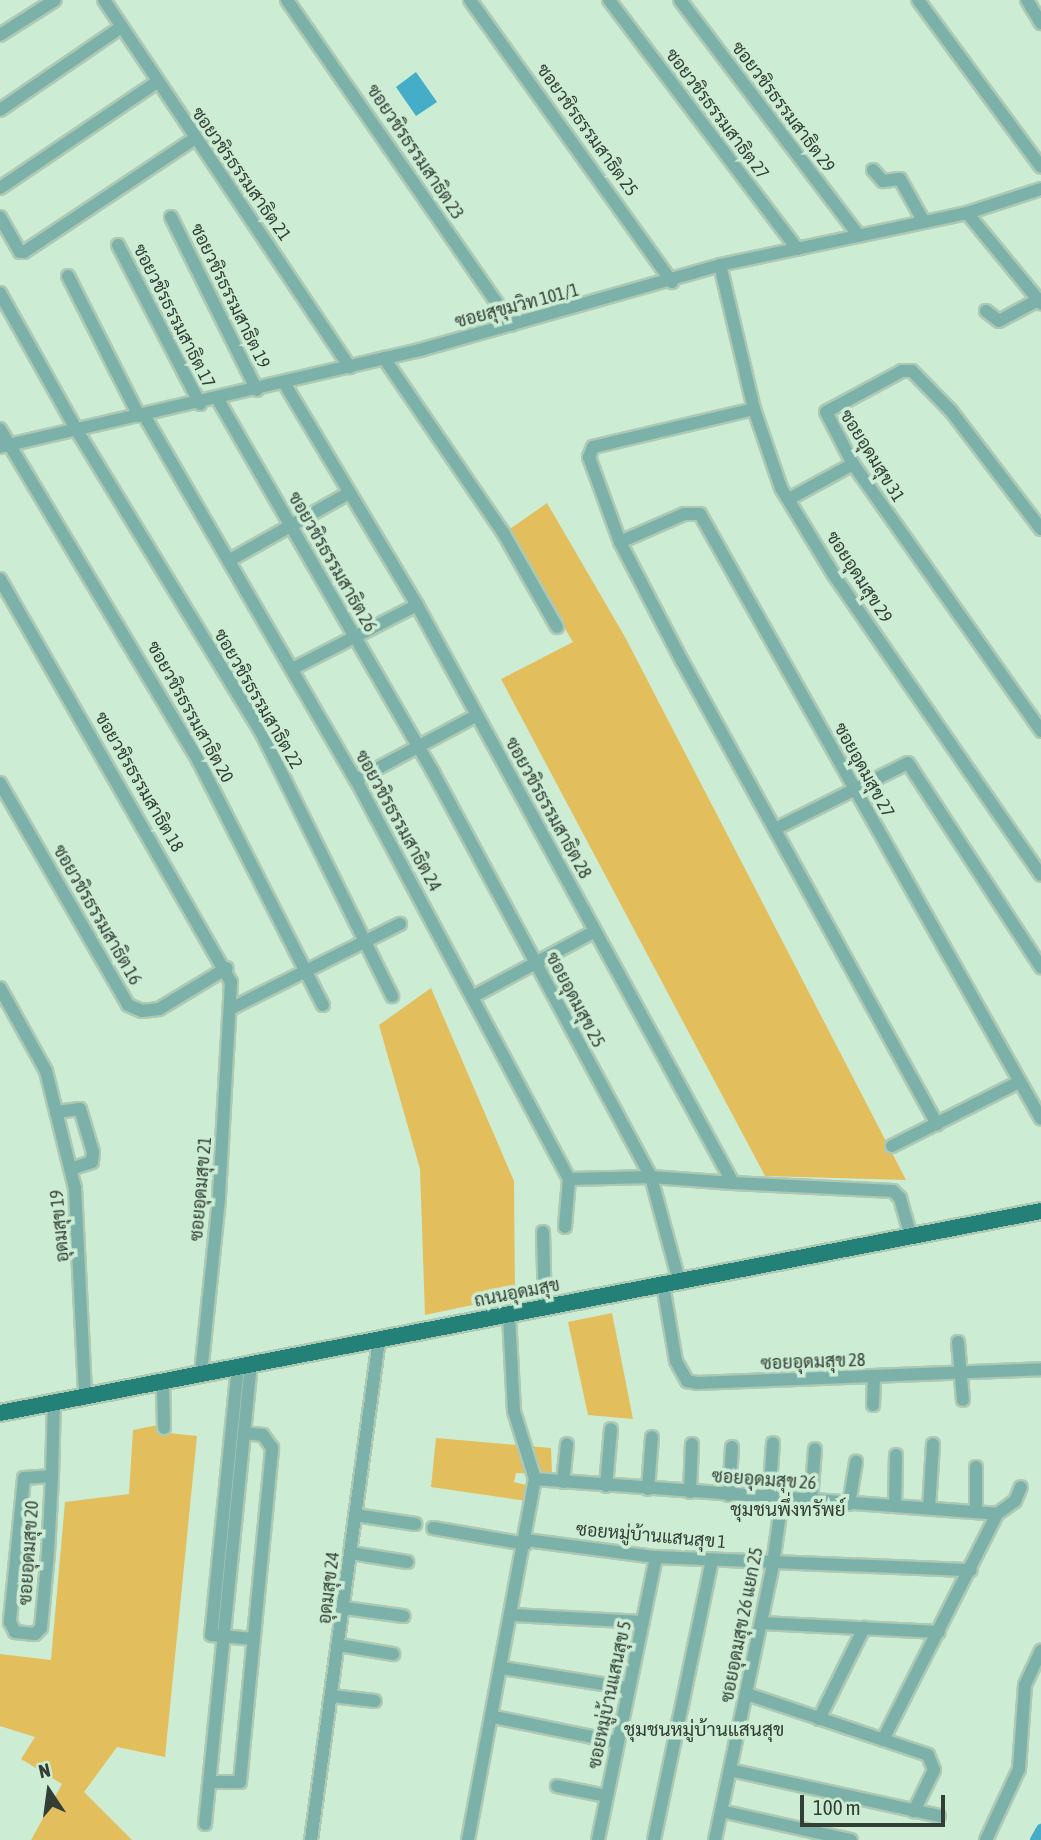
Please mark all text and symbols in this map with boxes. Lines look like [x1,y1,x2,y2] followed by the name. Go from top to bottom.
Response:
[727,37,839,177] street label: ซอยวชิรธรรมสาธิต 29
[661,44,773,184] street label: ซอยวชิรธรรมสาธิต 27
[532,60,642,200] street label: ซอยวชิรธรรมสาธิต 25
[362,80,468,224] street label: ซอยวชิรธรรมสาธิต 23
[187,103,295,245] street label: ซอยวชิรธรรมสาธิต 21
[186,220,274,372] street label: ซอยวชิรธรรมสาธิต 19
[128,241,220,391] street label: ซอยวชิรธรรมสาธิต 17
[453,279,581,333] street label: ซอยสุขุมวิท 101/1
[835,406,909,506] street label: ซอยอุดมสุข 31
[283,488,381,636] street label: ซอยวชิรธรรมสาธิต 26
[821,527,897,627] street label: ซอยอุดมสุข 29
[209,625,307,773] street label: ซอยวชิรธรรมสาธิต 22
[142,638,238,786] street label: ซอยวชิรธรรมสาธิต 20
[90,708,188,856] street label: ซอยวชิรธรรมสาธิต 18
[829,719,899,821] street label: ซอยอุดมสุข 27
[500,734,596,882] street label: ซอยวชิรธรรมสาธิต 28
[350,747,446,895] street label: ซอยวชิรธรรมสาธิต 24
[48,841,146,989] street label: ซอยวชิรธรรมสาธิต 16
[541,949,609,1051] street label: ซอยอุดมสุข 25
[186,1136,216,1242] street label: ซอยอุดมสุข 21
[46,1189,74,1263] street label: อุดมสุข 19
[472,1274,562,1312] street label: ถนนอุดมสุข
[760,1349,866,1375] street label: ซอยอุดมสุข 28
[711,1466,817,1494] street label: ซอยอุดมสุข 26
[730,1499,846,1521] district label: ชุมชนพึ่งทรัพย์
[15,1500,43,1606] street label: ซอยอุดมสุข 20
[575,1519,727,1553] street label: ซอยหมู่บ้านแสนสุข 1
[716,1546,768,1704] street label: ซอยอุดมสุข 26 แยก 25
[314,1551,344,1625] street label: อุดมสุข 24
[584,1619,636,1771] street label: ซอยหมู่บ้านแสนสุข 5
[624,1719,784,1741] district label: ชุมชนหมู่บ้านแสนสุข
[14,1756,84,1826] north arrow
[36,1759,52,1783] text: N
[803,1780,948,1824] scale bar
[813,1795,861,1819] text: 100 m

